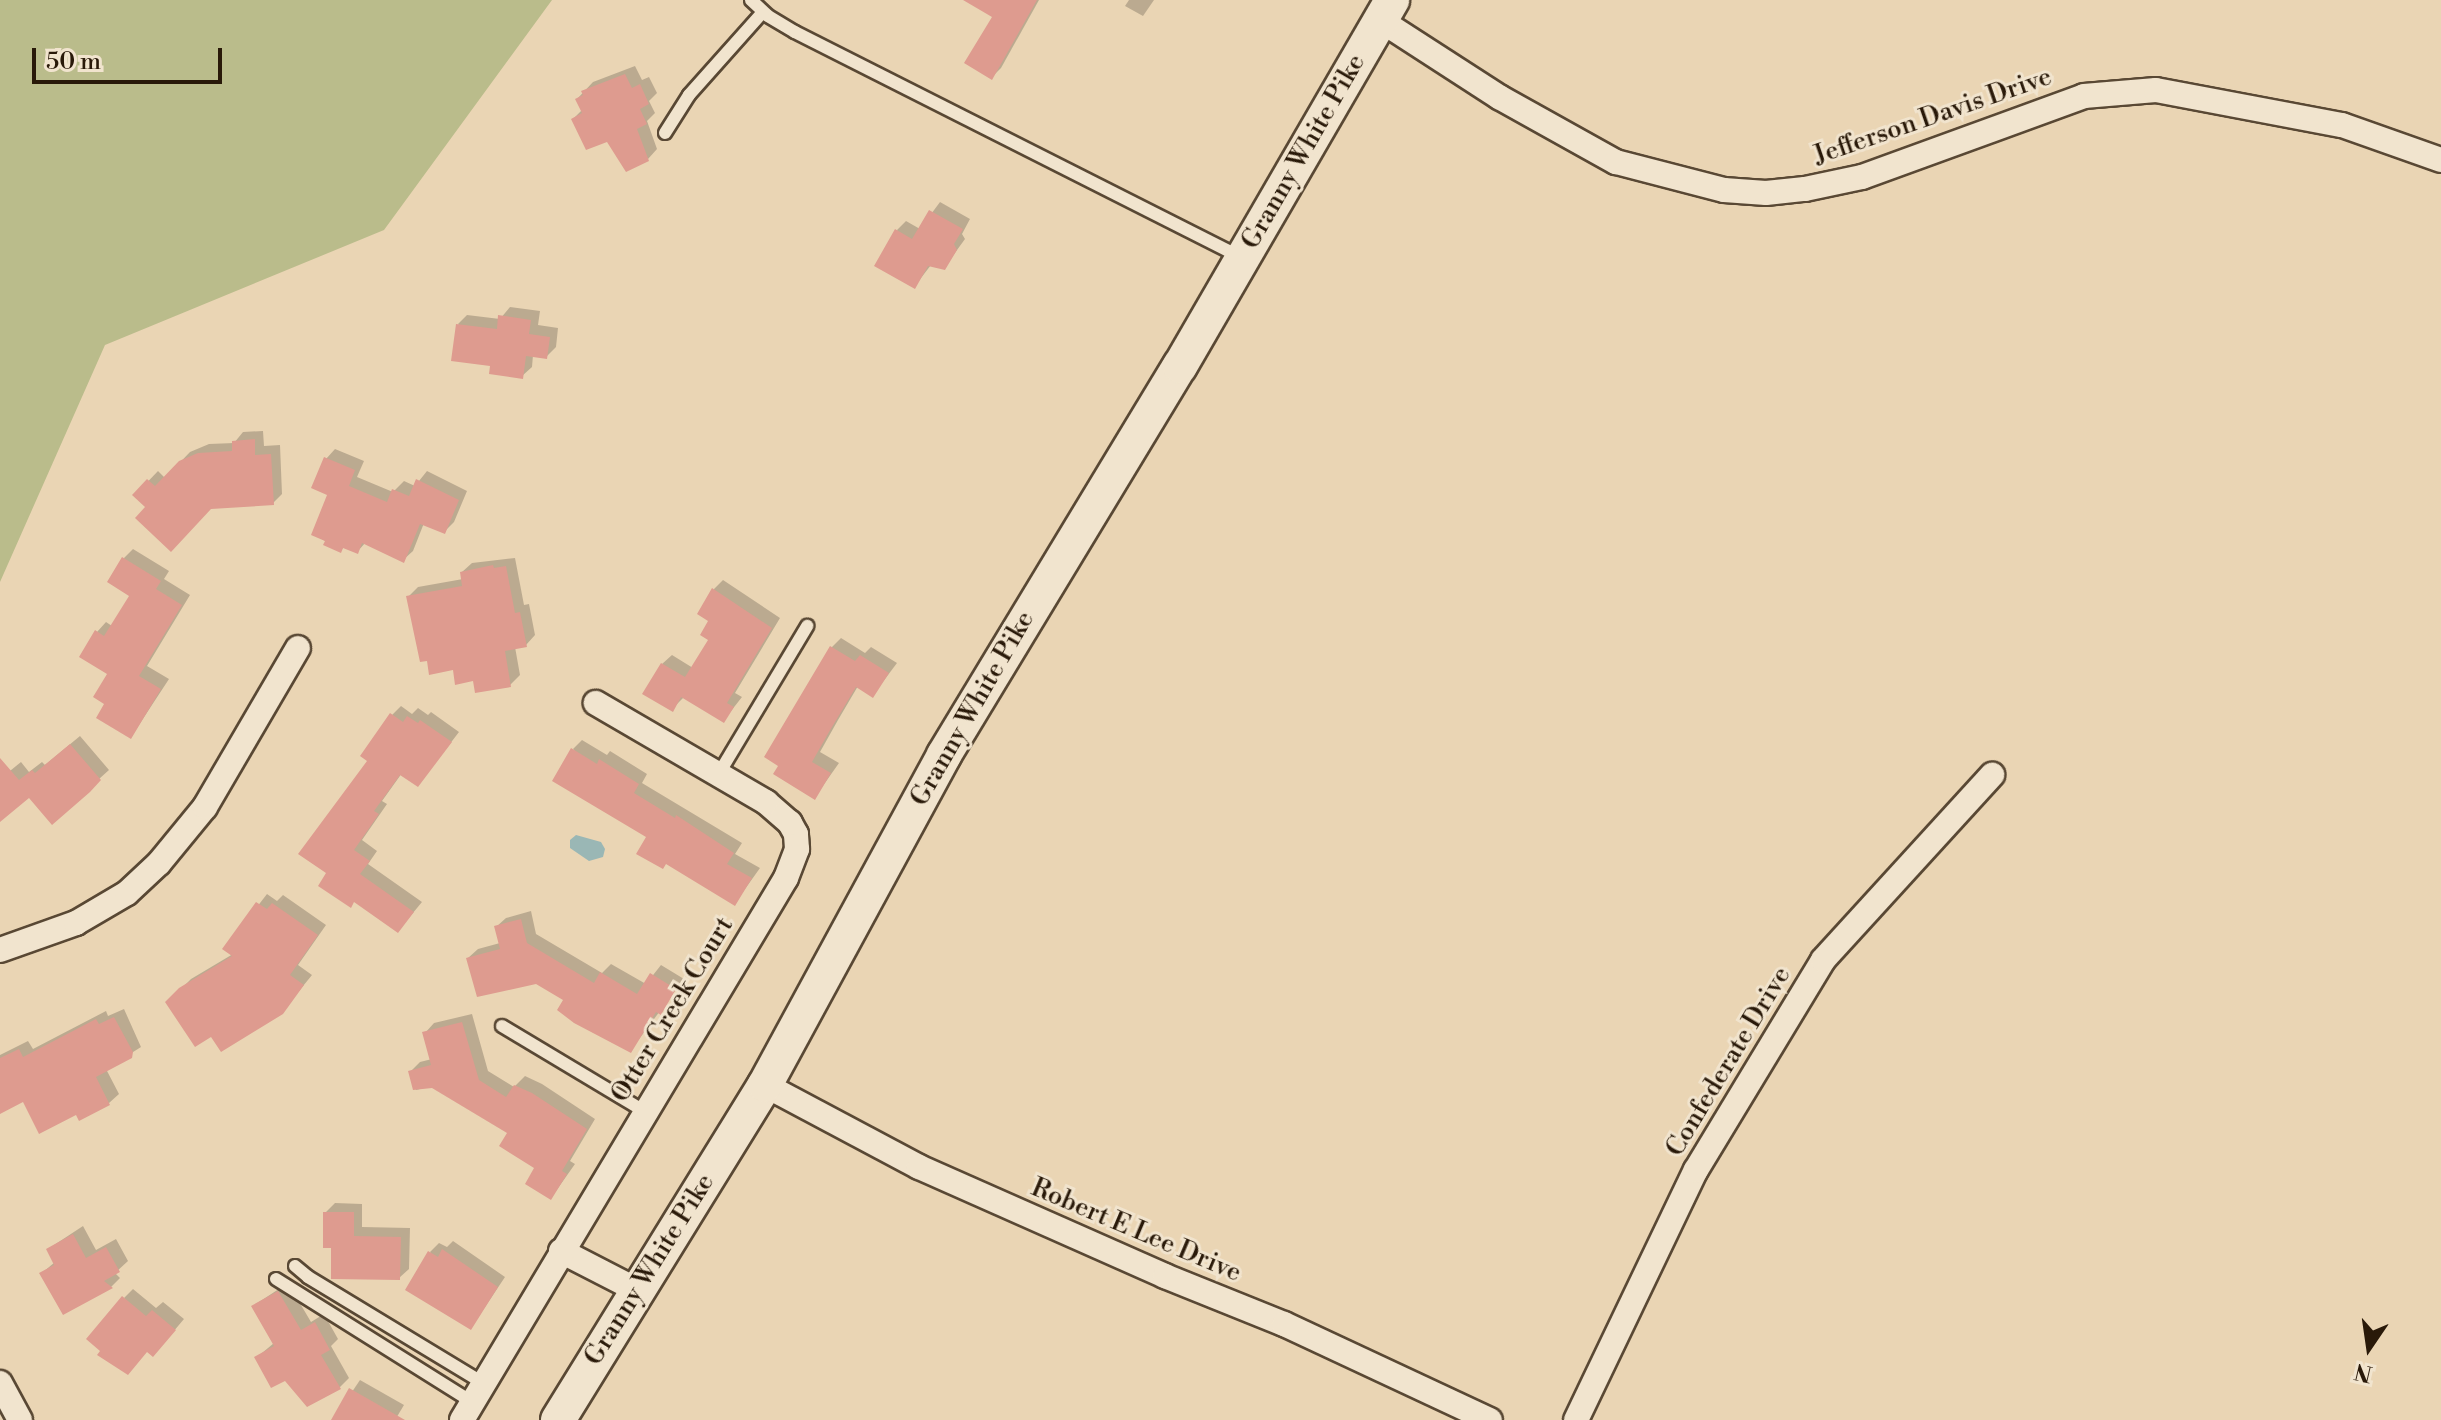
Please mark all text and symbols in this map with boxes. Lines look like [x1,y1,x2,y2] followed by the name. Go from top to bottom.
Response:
[36,32,226,82] scale bar
[46,47,101,77] text: 50 m
[1236,49,1372,255] street label: Granny White Pike
[1810,62,2056,172] street label: Jefferson Davis Drive
[905,606,1041,812] street label: Granny White Pike
[605,912,741,1108] street label: Otter Creek Court
[1660,961,1798,1163] street label: Confederate Drive
[579,1168,721,1372] street label: Granny White Pike
[1026,1173,1246,1289] street label: Robert E Lee Drive
[2329,1308,2409,1388] north arrow
[2352,1357,2375,1387] text: N

